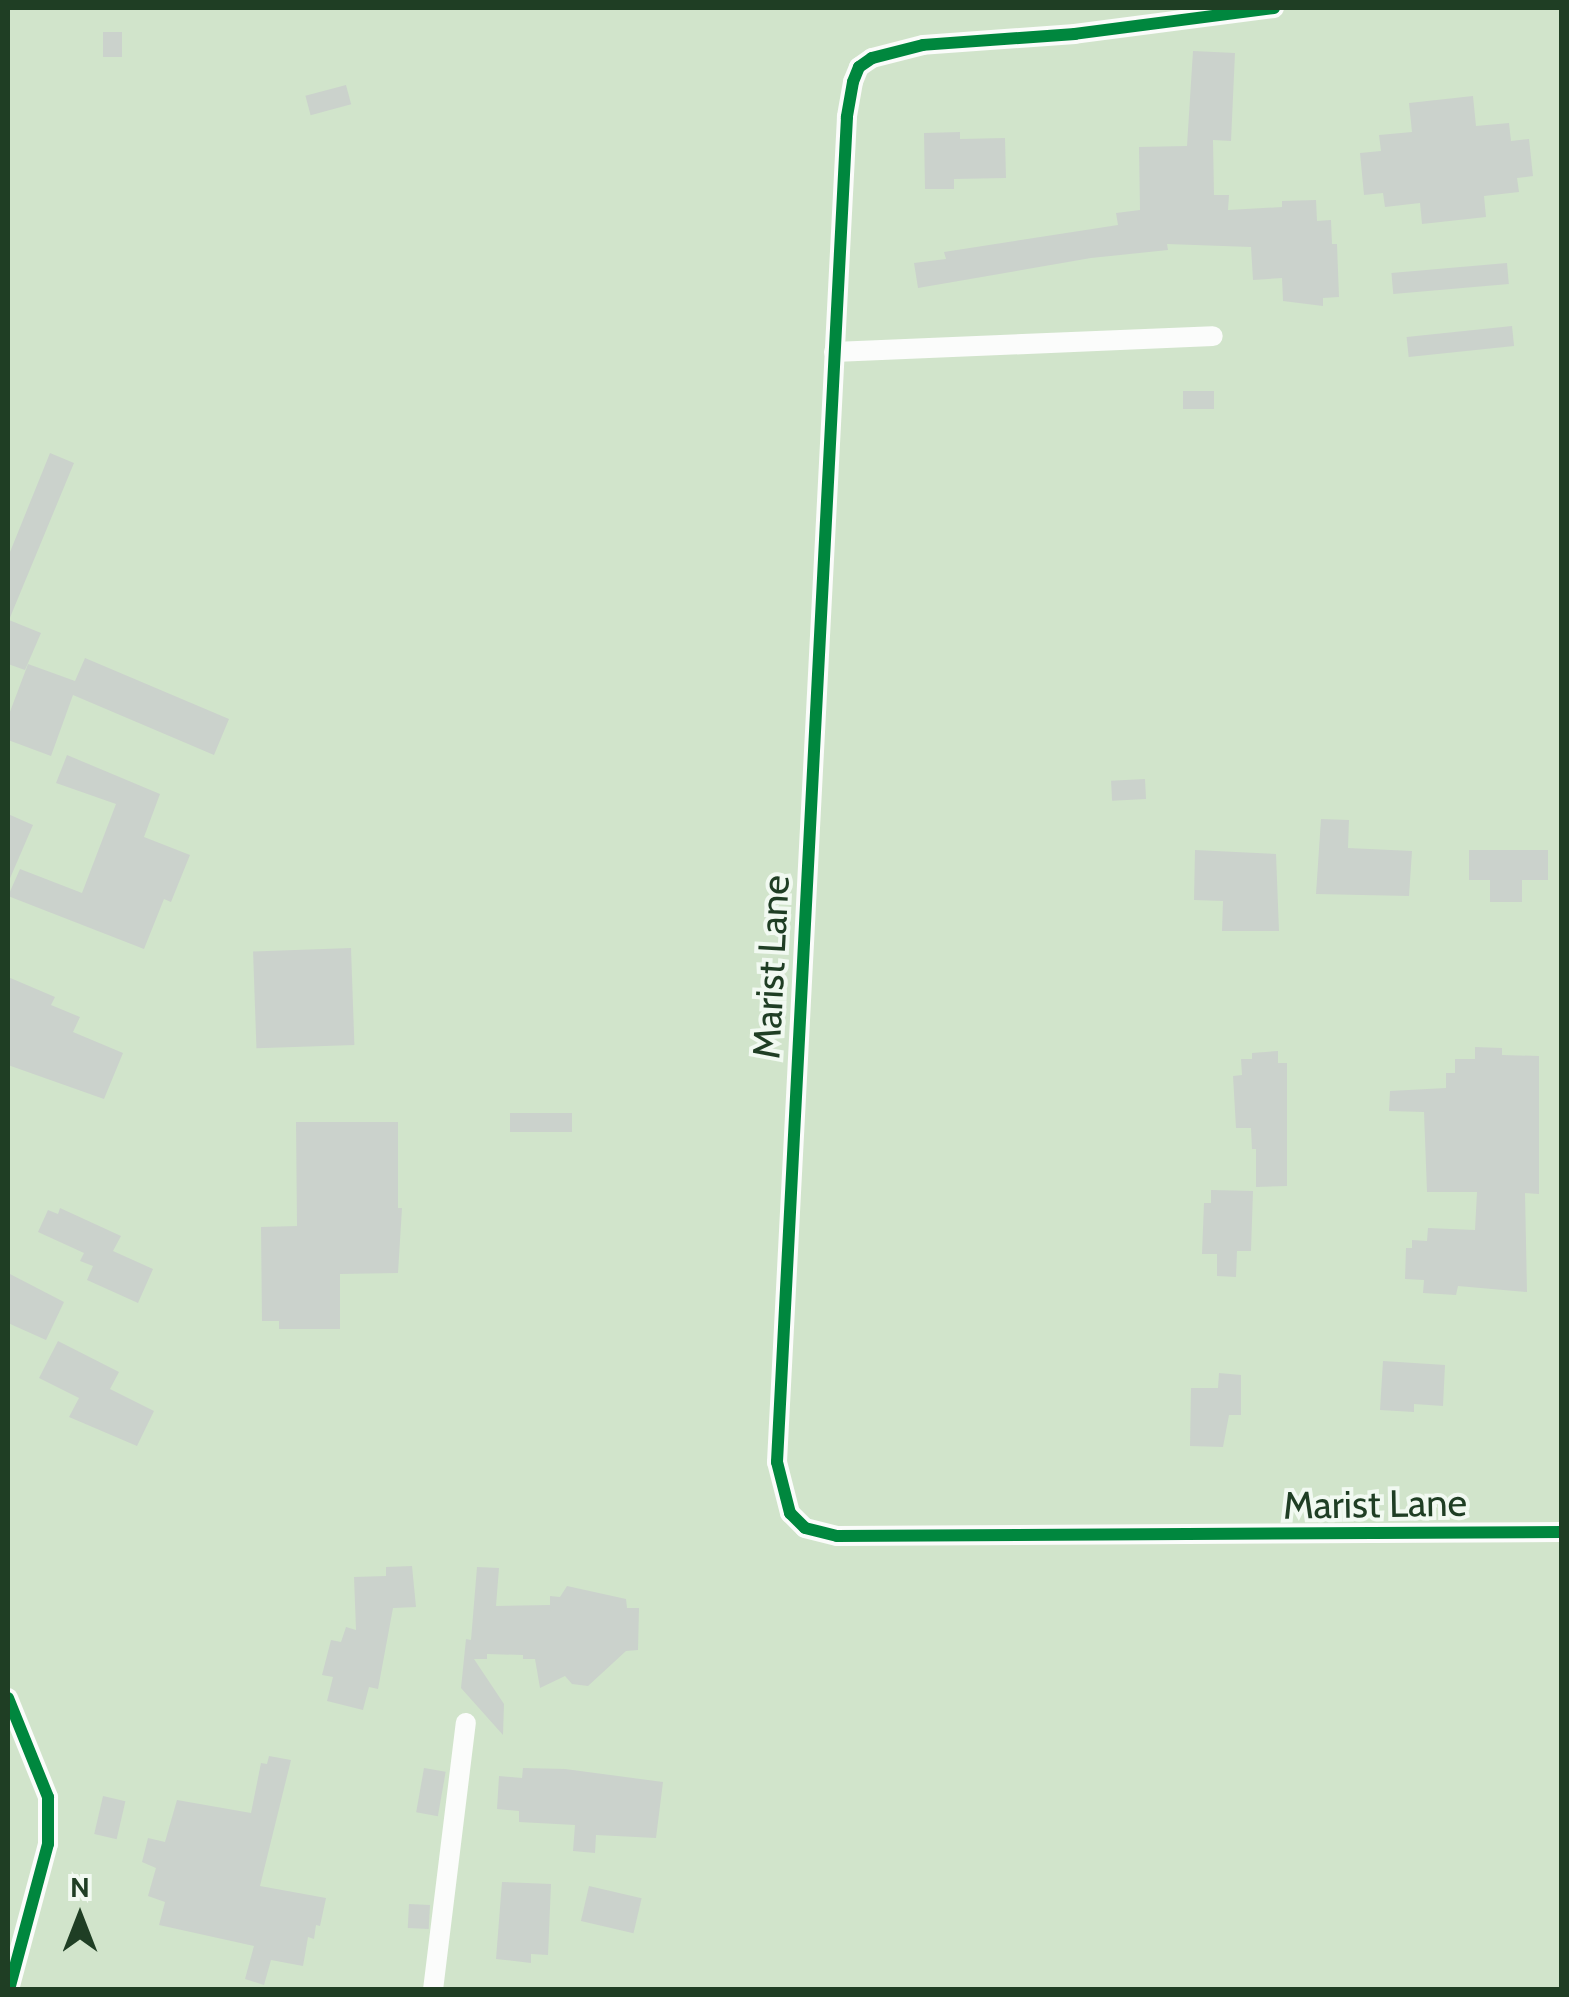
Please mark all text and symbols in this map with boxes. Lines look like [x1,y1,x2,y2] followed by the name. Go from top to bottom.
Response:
[743,874,799,1060] street label: Marist Lane
[1283,1480,1467,1528] street label: Marist Lane
[30,1867,130,1967] north arrow
[70,1870,90,1904] text: N

